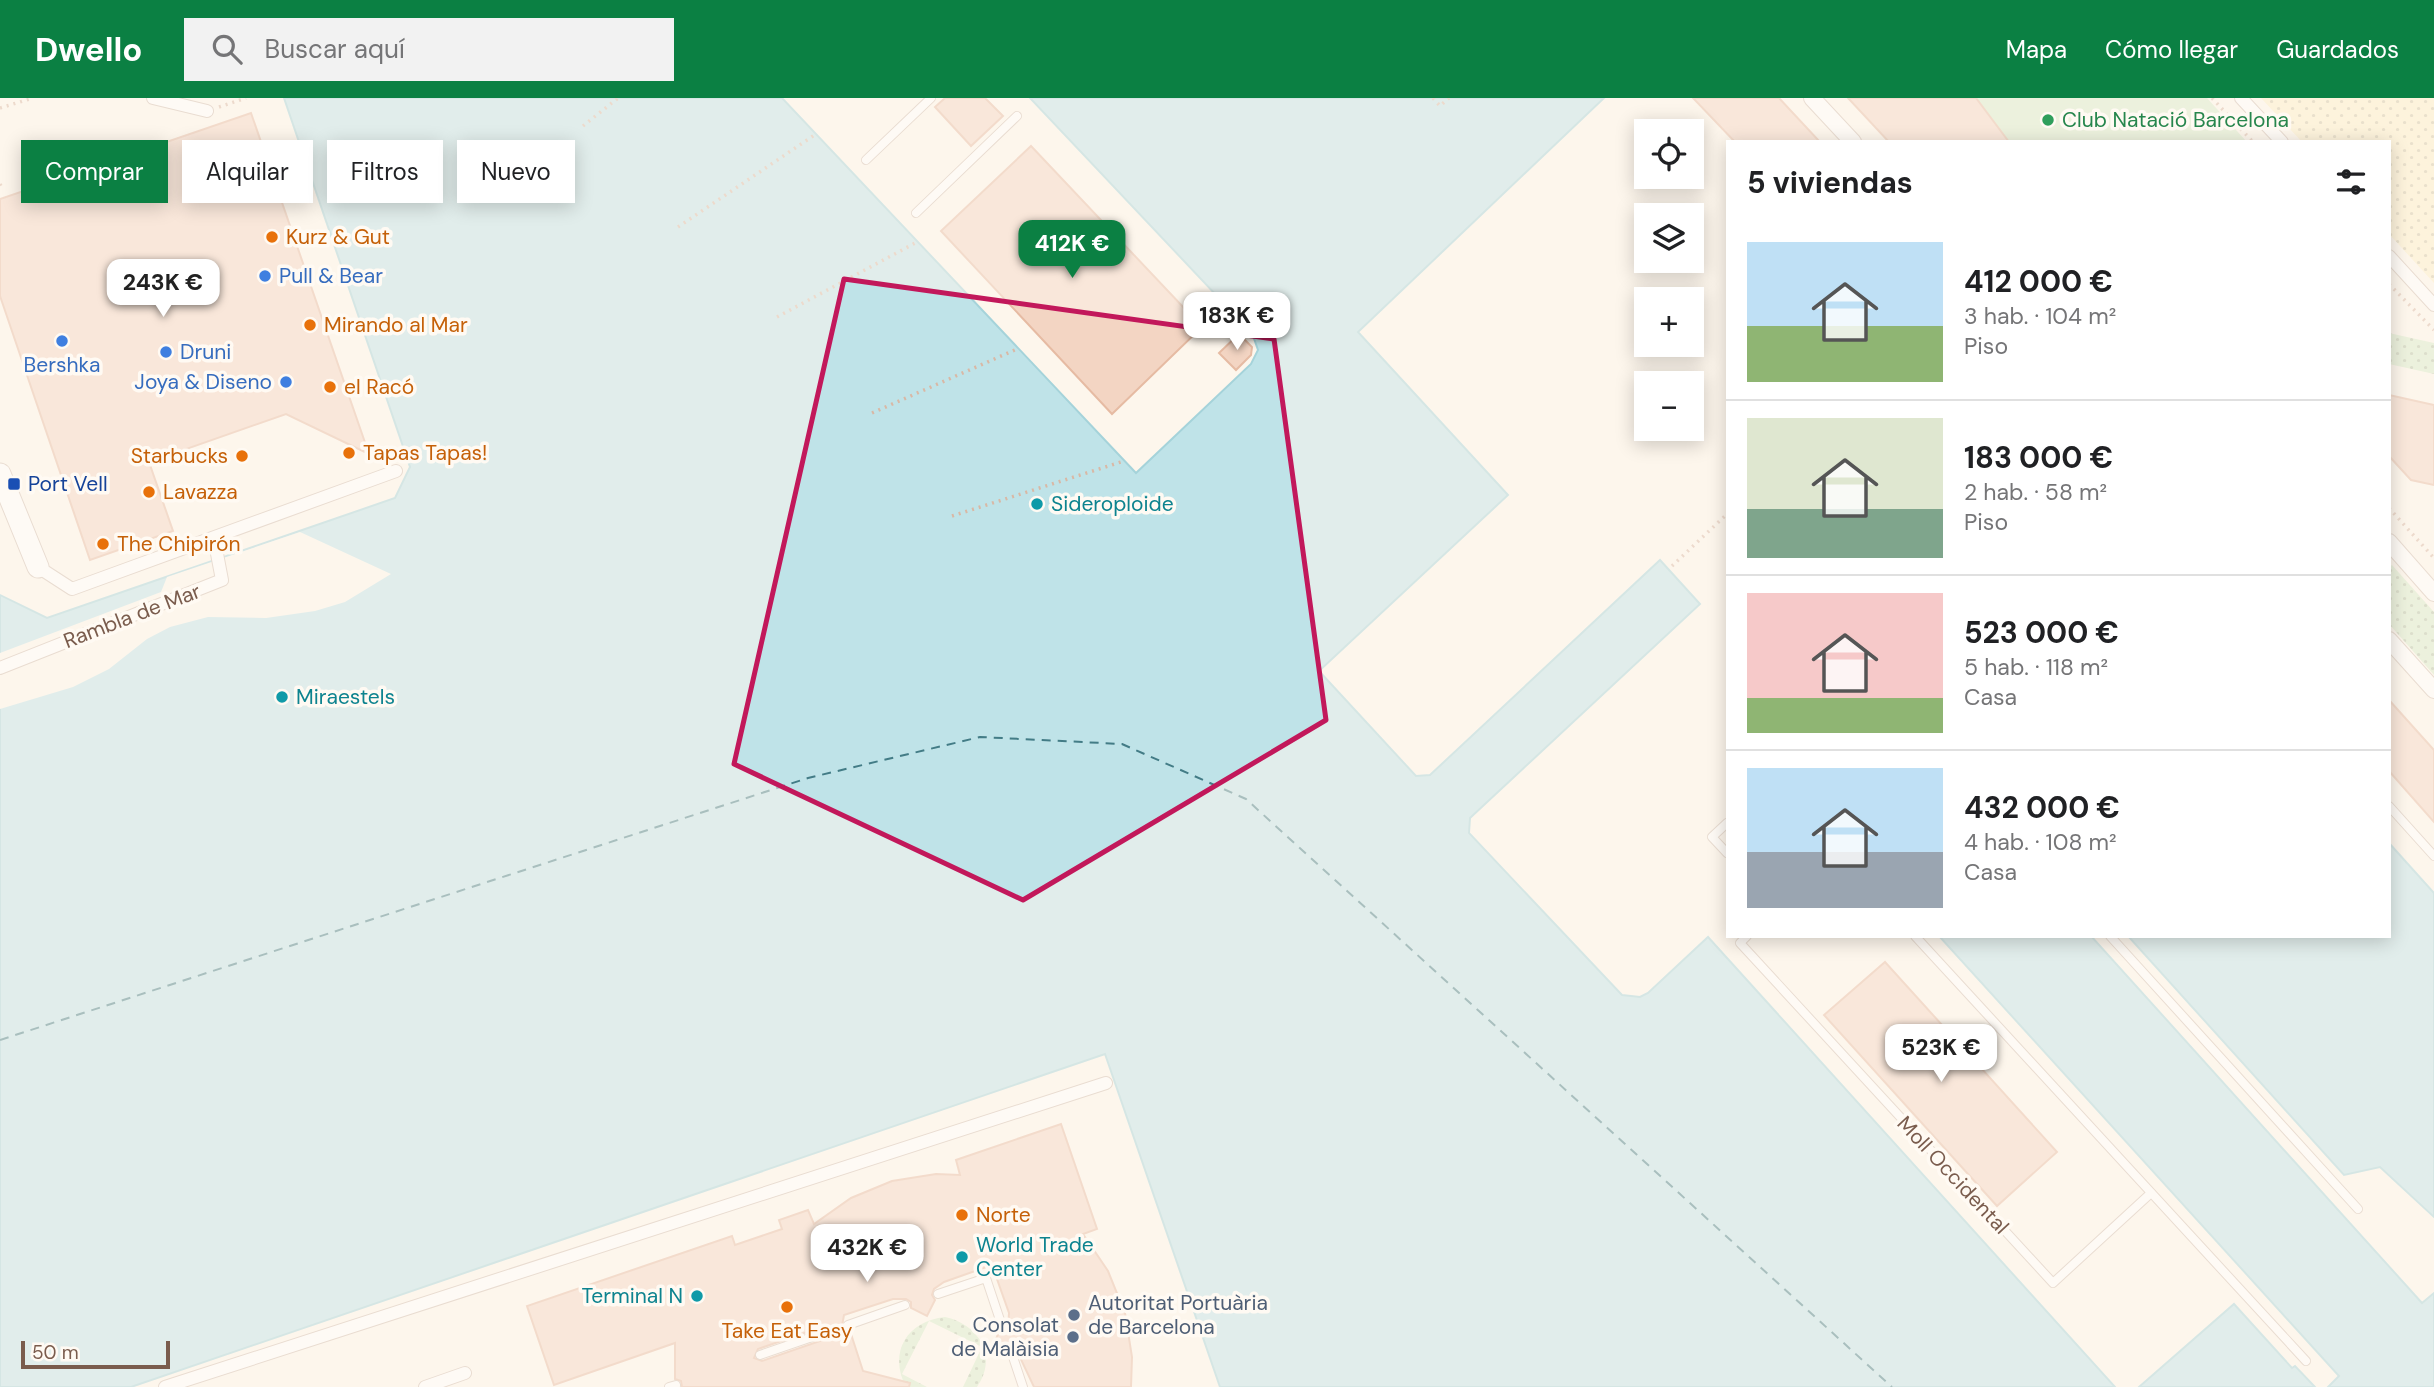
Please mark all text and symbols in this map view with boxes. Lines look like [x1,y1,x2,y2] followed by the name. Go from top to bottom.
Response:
[184,18,674,81] search box
[35,28,142,71] text: Dwello
[208,30,246,68] icon: search
[264,32,405,66] text: Buscar aquí
[2006,34,2067,65] text: Mapa
[2105,34,2238,65] text: Cómo llegar
[2276,34,2399,65] text: Guardados
[2062,106,2289,134] place label: Club Natació Barcelona
[2040,112,2056,128] marker: Club Natació Barcelona
[1634,119,1704,441] map controls
[1634,119,1704,189] button: locate
[21,140,168,203] chip: Comprar
[182,140,313,203] chip: Alquilar
[327,140,443,203] chip: Filtros
[457,140,575,203] chip: Nuevo
[1747,163,1913,202] text: 5 viviendas
[2332,163,2370,201] icon: filters
[1634,203,1704,273] button: layers
[1015,220,1129,280] pin: 412K €
[286,223,390,251] place label: Kurz & Gut
[1034,228,1110,258] text: 412K €
[264,229,280,245] marker: Kurz & Gut
[106,260,220,319] pin: 243K €
[279,262,383,290] place label: Pull & Bear
[1964,262,2113,301] text: 412 000 €
[123,267,203,297] text: 243K €
[257,268,273,284] marker: Pull & Bear
[1803,270,1887,354] icon: home
[1634,287,1704,357] button: +
[1180,292,1294,352] pin: 183K €
[1199,300,1275,330] text: 183K €
[1964,301,2116,331] text: 3 hab. · 104 m²
[324,311,468,339] place label: Mirando al Mar
[302,317,318,333] marker: Mirando al Mar
[1964,331,2008,361] text: Piso
[54,333,70,349] marker: Bershka
[180,338,231,366] place label: Druni
[158,344,174,360] marker: Druni
[24,351,100,379] place label: Bershka
[134,368,272,396] place label: Joya & Diseno
[1634,371,1704,441] button: −
[344,373,414,401] place label: el Racó
[278,374,294,390] marker: Joya & Diseno
[322,379,338,395] marker: el Racó
[1964,438,2113,477] text: 183 000 €
[363,439,487,467] place label: Tapas Tapas!
[131,442,228,470] place label: Starbucks
[341,445,357,461] marker: Tapas Tapas!
[1803,446,1887,530] icon: home
[234,448,250,464] marker: Starbucks
[28,470,108,498] place label: Port Vell
[6,476,22,492] marker: Port Vell
[1964,477,2107,507] text: 2 hab. · 58 m²
[163,478,238,506] place label: Lavazza
[141,484,157,500] marker: Lavazza
[1051,490,1174,518] place label: Sideroploide
[1029,496,1045,512] marker: Sideroploide
[1964,507,2008,537] text: Piso
[117,530,241,558] place label: The Chipirón
[95,536,111,552] marker: The Chipirón
[59,577,205,655] street label: Rambla de Mar
[1964,613,2119,652] text: 523 000 €
[1803,621,1887,705] icon: home
[1964,652,2108,682] text: 5 hab. · 118 m²
[1964,682,2017,712] text: Casa
[296,683,395,711] place label: Miraestels
[274,689,290,705] marker: Miraestels
[1964,788,2120,827] text: 432 000 €
[1803,796,1887,880] icon: home
[1964,827,2117,857] text: 4 hab. · 108 m²
[1964,857,2017,887] text: Casa
[1884,1024,1998,1084] pin: 523K €
[1901,1032,1981,1062] text: 523K €
[1891,1110,2015,1240] street label: Moll Occidental
[976,1201,1031,1229] place label: Norte
[954,1207,970,1223] marker: Norte
[810,1224,924,1284] pin: 432K €
[976,1231,1094,1283] place label: World Trade Center
[827,1232,907,1262] text: 432K €
[954,1249,970,1265] marker: World Trade Center
[581,1282,683,1310] place label: Terminal N
[689,1288,705,1304] marker: Terminal N
[1088,1289,1268,1341] place label: Autoritat Portuària de Barcelona
[779,1299,795,1315] marker: Take Eat Easy
[1066,1307,1082,1323] marker: Autoritat Portuària de Barcelona
[951,1311,1059,1363] place label: Consolat de Malàisia
[722,1317,853,1345] place label: Take Eat Easy
[1065,1329,1081,1345] marker: Consolat de Malàisia
[21,1338,170,1370] scale bar
[32,1340,79,1365] text: 50 m

